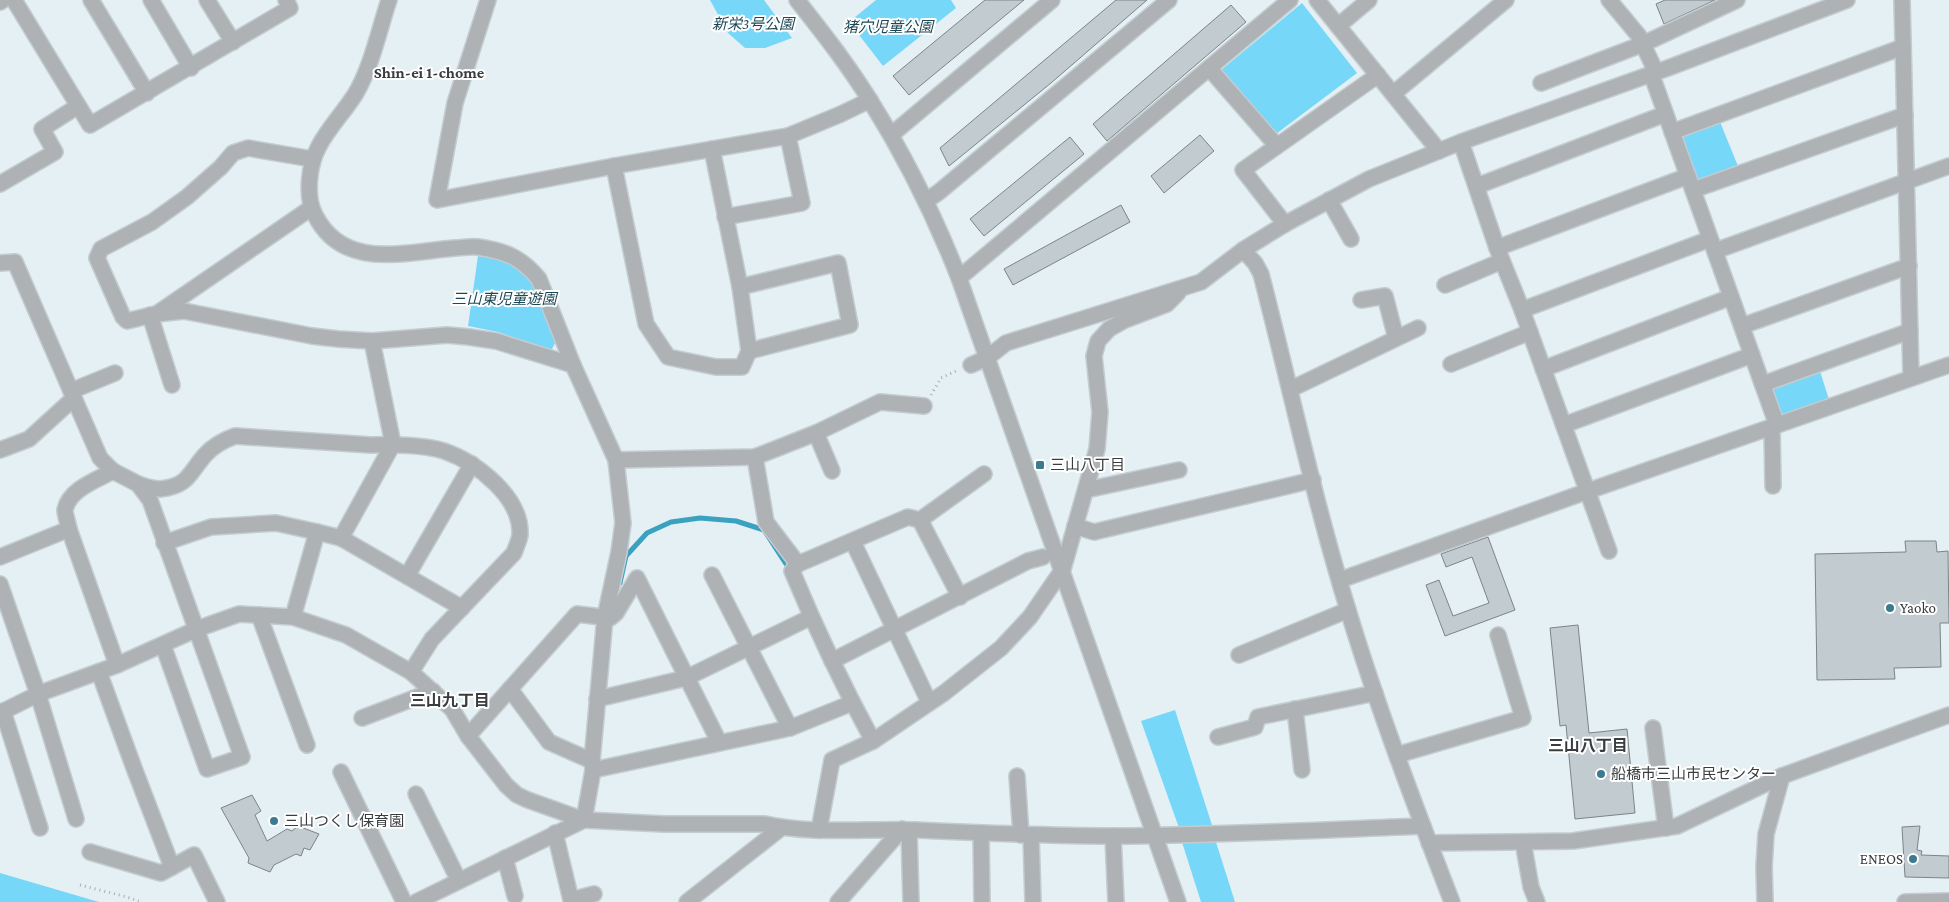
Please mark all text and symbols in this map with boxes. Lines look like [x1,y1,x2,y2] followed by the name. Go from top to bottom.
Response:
[712,16,796,32] park label: 新栄3号公園
[843,19,935,35] park label: 猪穴児童公園
[374,64,485,81] district label: Shin-ei 1-chome
[451,291,558,307] park label: 三山東児童遊園
[1050,457,1125,473] place label: 三山八丁目
[1034,459,1046,471] marker: 三山八丁目
[1900,600,1936,616] place label: Yaoko
[1884,602,1896,614] marker: Yaoko
[410,692,490,709] district label: 三山九丁目
[1548,737,1628,754] district label: 三山八丁目
[1611,766,1776,782] place label: 船橋市三山市民センター
[1595,768,1607,780] marker: 船橋市三山市民センター
[284,813,404,829] place label: 三山つくし保育園
[268,815,280,827] marker: 三山つくし保育園
[1860,851,1903,867] place label: ENEOS
[1907,853,1919,865] marker: ENEOS

